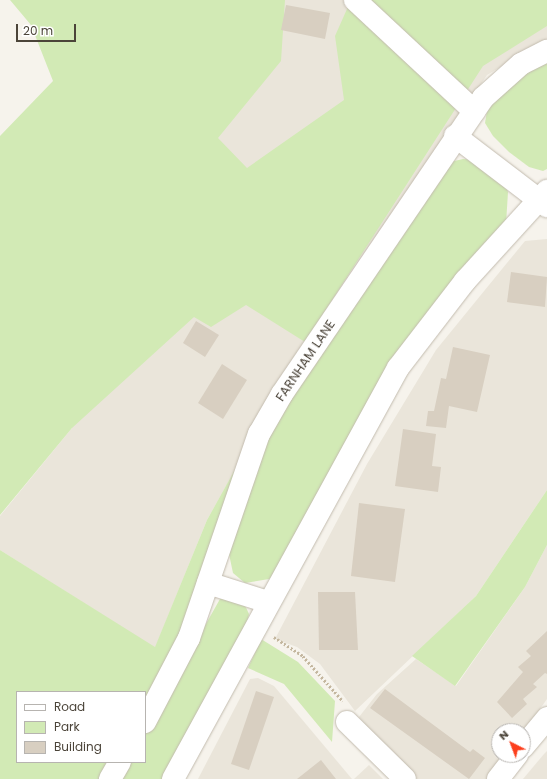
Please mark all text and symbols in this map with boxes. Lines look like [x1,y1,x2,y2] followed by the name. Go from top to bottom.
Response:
[18,16,78,42] scale bar
[23,22,53,39] text: 20 m
[273,317,339,405] street label: FARNHAM LANE
[16,691,146,763] legend
[54,698,85,715] text: Road
[54,718,80,735] text: Park
[491,723,531,763] north arrow
[495,726,512,744] text: N
[54,738,102,755] text: Building

